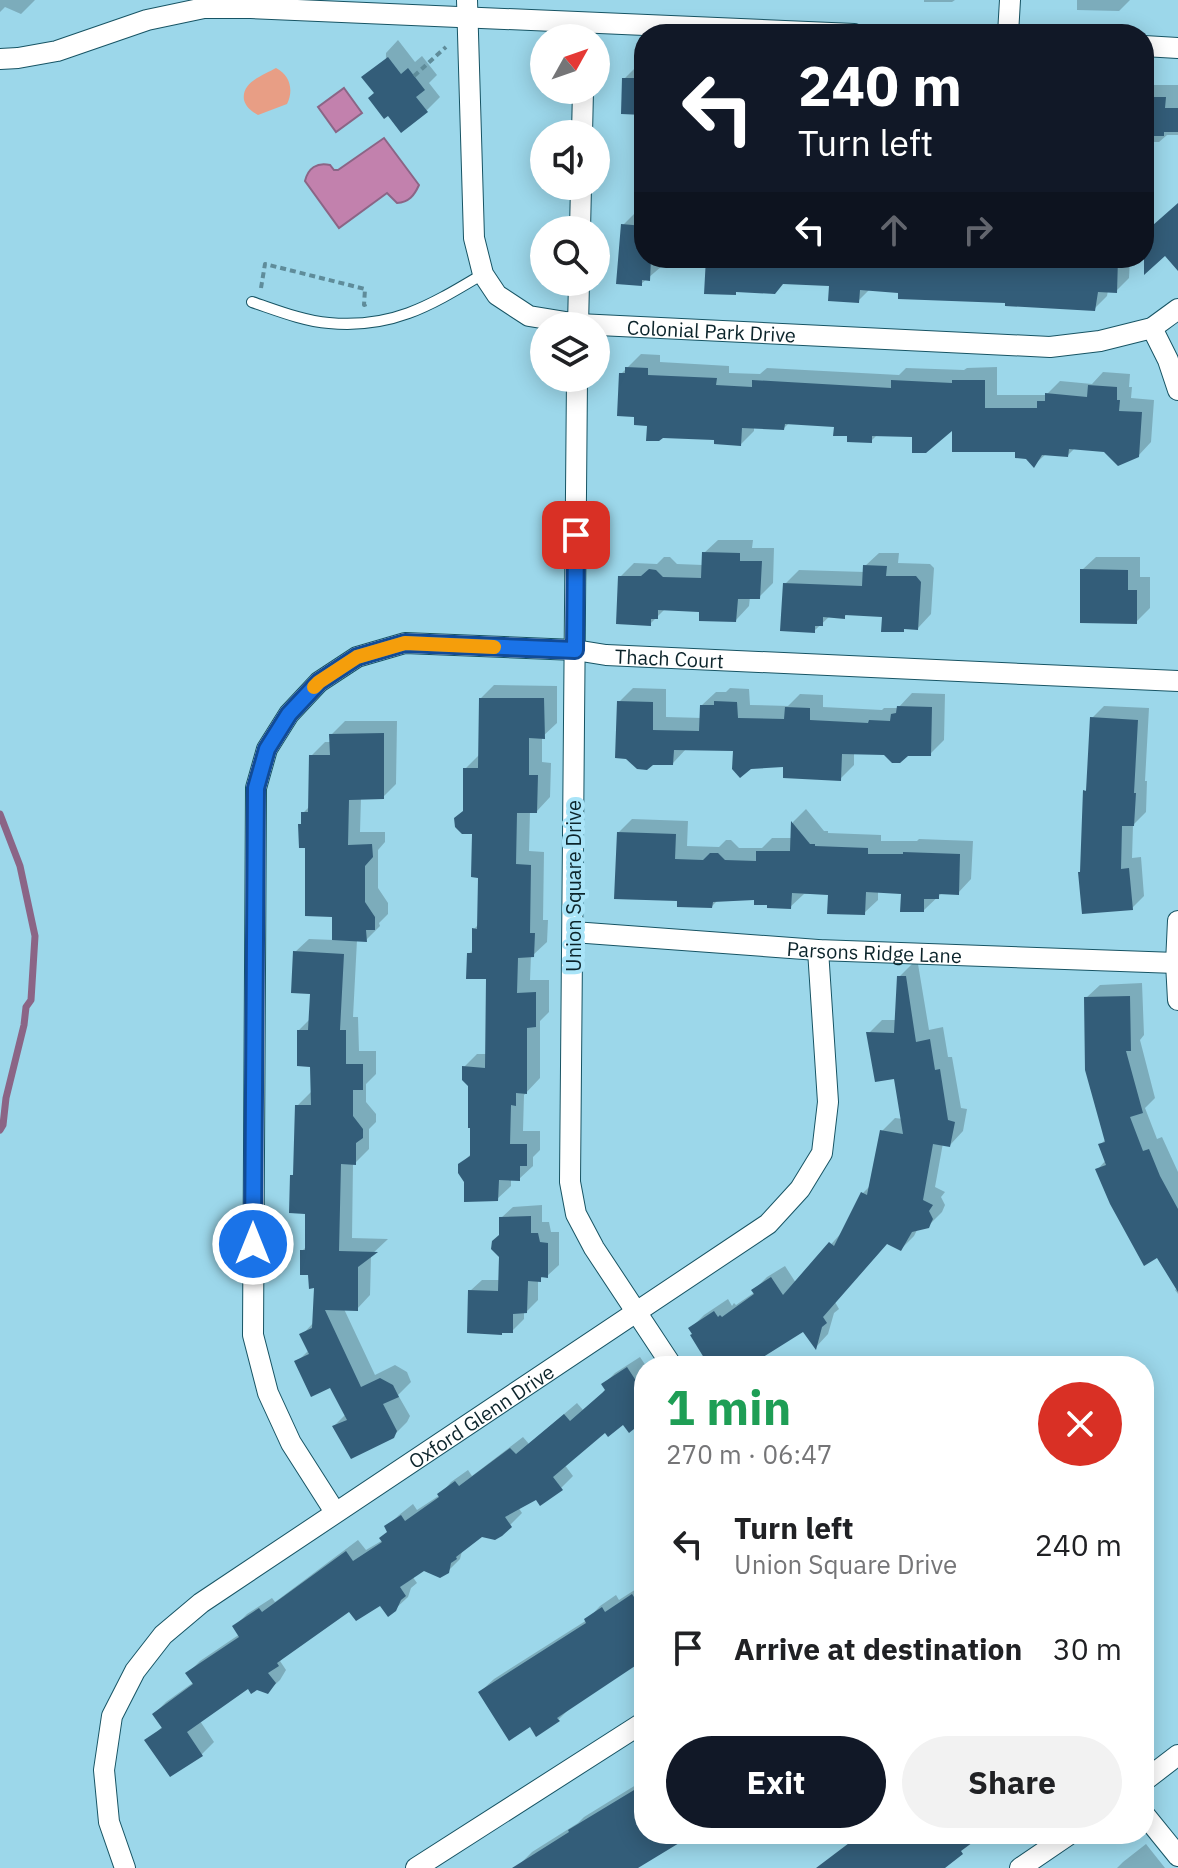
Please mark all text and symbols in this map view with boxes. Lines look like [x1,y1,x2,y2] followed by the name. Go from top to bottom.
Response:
[530,24,610,104] north arrow
[530,24,610,392] map controls
[798,49,962,121] text: 240 m
[666,56,770,160] icon: left
[798,119,933,166] text: Turn left
[530,120,610,200] button: sound
[788,208,832,252] icon: left
[872,208,916,252] icon: ahead
[956,208,1000,252] icon: right
[530,216,610,296] button: search
[530,312,610,392] button: layers
[626,313,797,348] street label: Colonial Park Drive
[542,501,610,569] pin
[554,513,598,557] icon: arrive
[614,642,725,674] street label: Thach Court
[560,800,587,972] street label: Union Square Drive
[786,934,962,969] street label: Parsons Ridge Lane
[211,1202,295,1286] position arrow
[403,1358,559,1474] street label: Oxford Glenn Drive
[666,1376,791,1438] text: 1 min
[1038,1382,1122,1466] button: close
[666,1437,832,1471] text: 270 m · 06:47
[734,1508,853,1547] text: Turn left
[666,1522,710,1566] icon: left
[1035,1525,1122,1564] text: 240 m
[734,1547,957,1581] text: Union Square Drive
[666,1626,710,1670] icon: arrive
[734,1629,1022,1668] text: Arrive at destination
[1053,1629,1122,1668] text: 30 m
[666,1736,886,1828] button: Exit
[902,1736,1122,1828] button: Share

